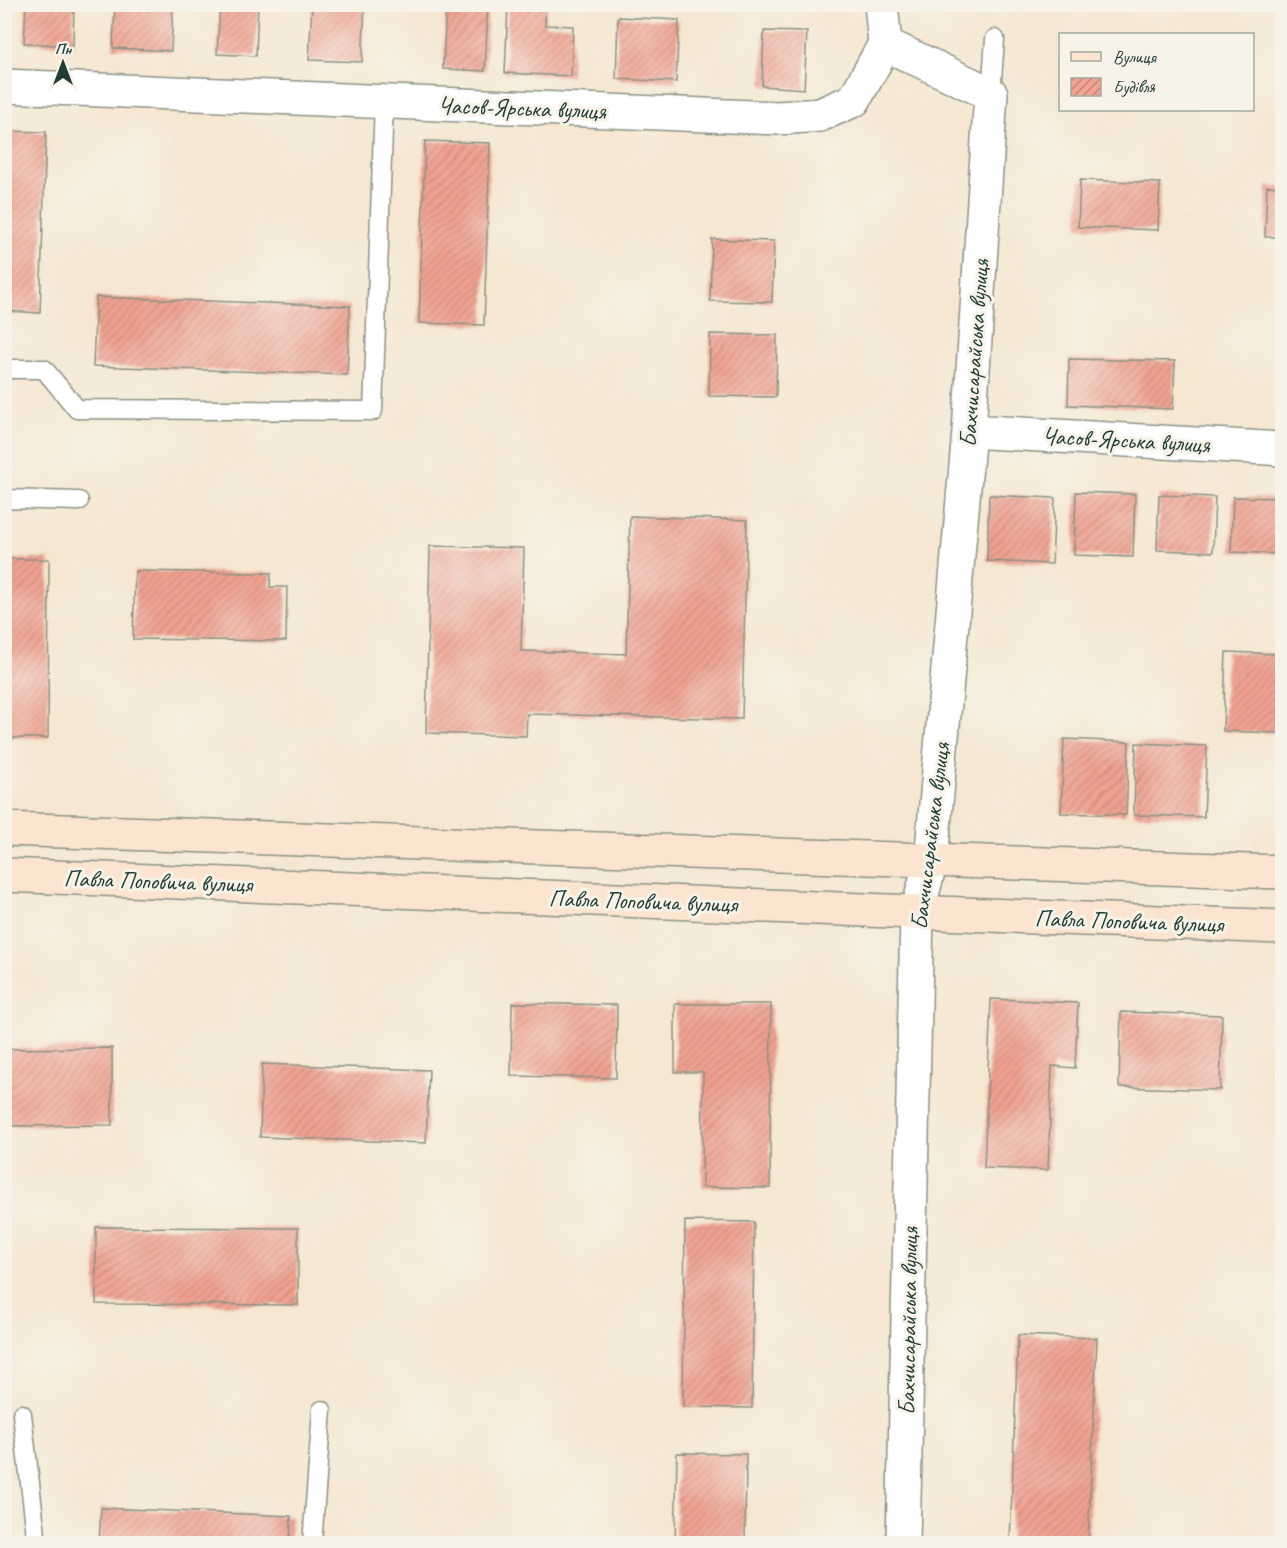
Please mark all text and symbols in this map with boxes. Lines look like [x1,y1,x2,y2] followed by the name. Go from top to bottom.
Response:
[33,33,93,93] north arrow
[1059,33,1254,111] legend
[55,39,72,59] text: Пн
[1113,46,1157,68] text: Вулиця
[1113,76,1156,98] text: Будівля
[438,90,608,126] street label: Часов-Ярська вулиця
[952,257,996,448] street label: Бахчисарайська вулиця
[1041,421,1212,459] street label: Часов-Ярська вулиця
[904,740,957,931] street label: Бахчисарайська вулиця
[63,863,255,899] street label: Павла Поповича вулиця
[548,883,740,919] street label: Павла Поповича вулиця
[1034,903,1226,939] street label: Павла Поповича вулиця
[891,1225,925,1415] street label: Бахчисарайська вулиця

